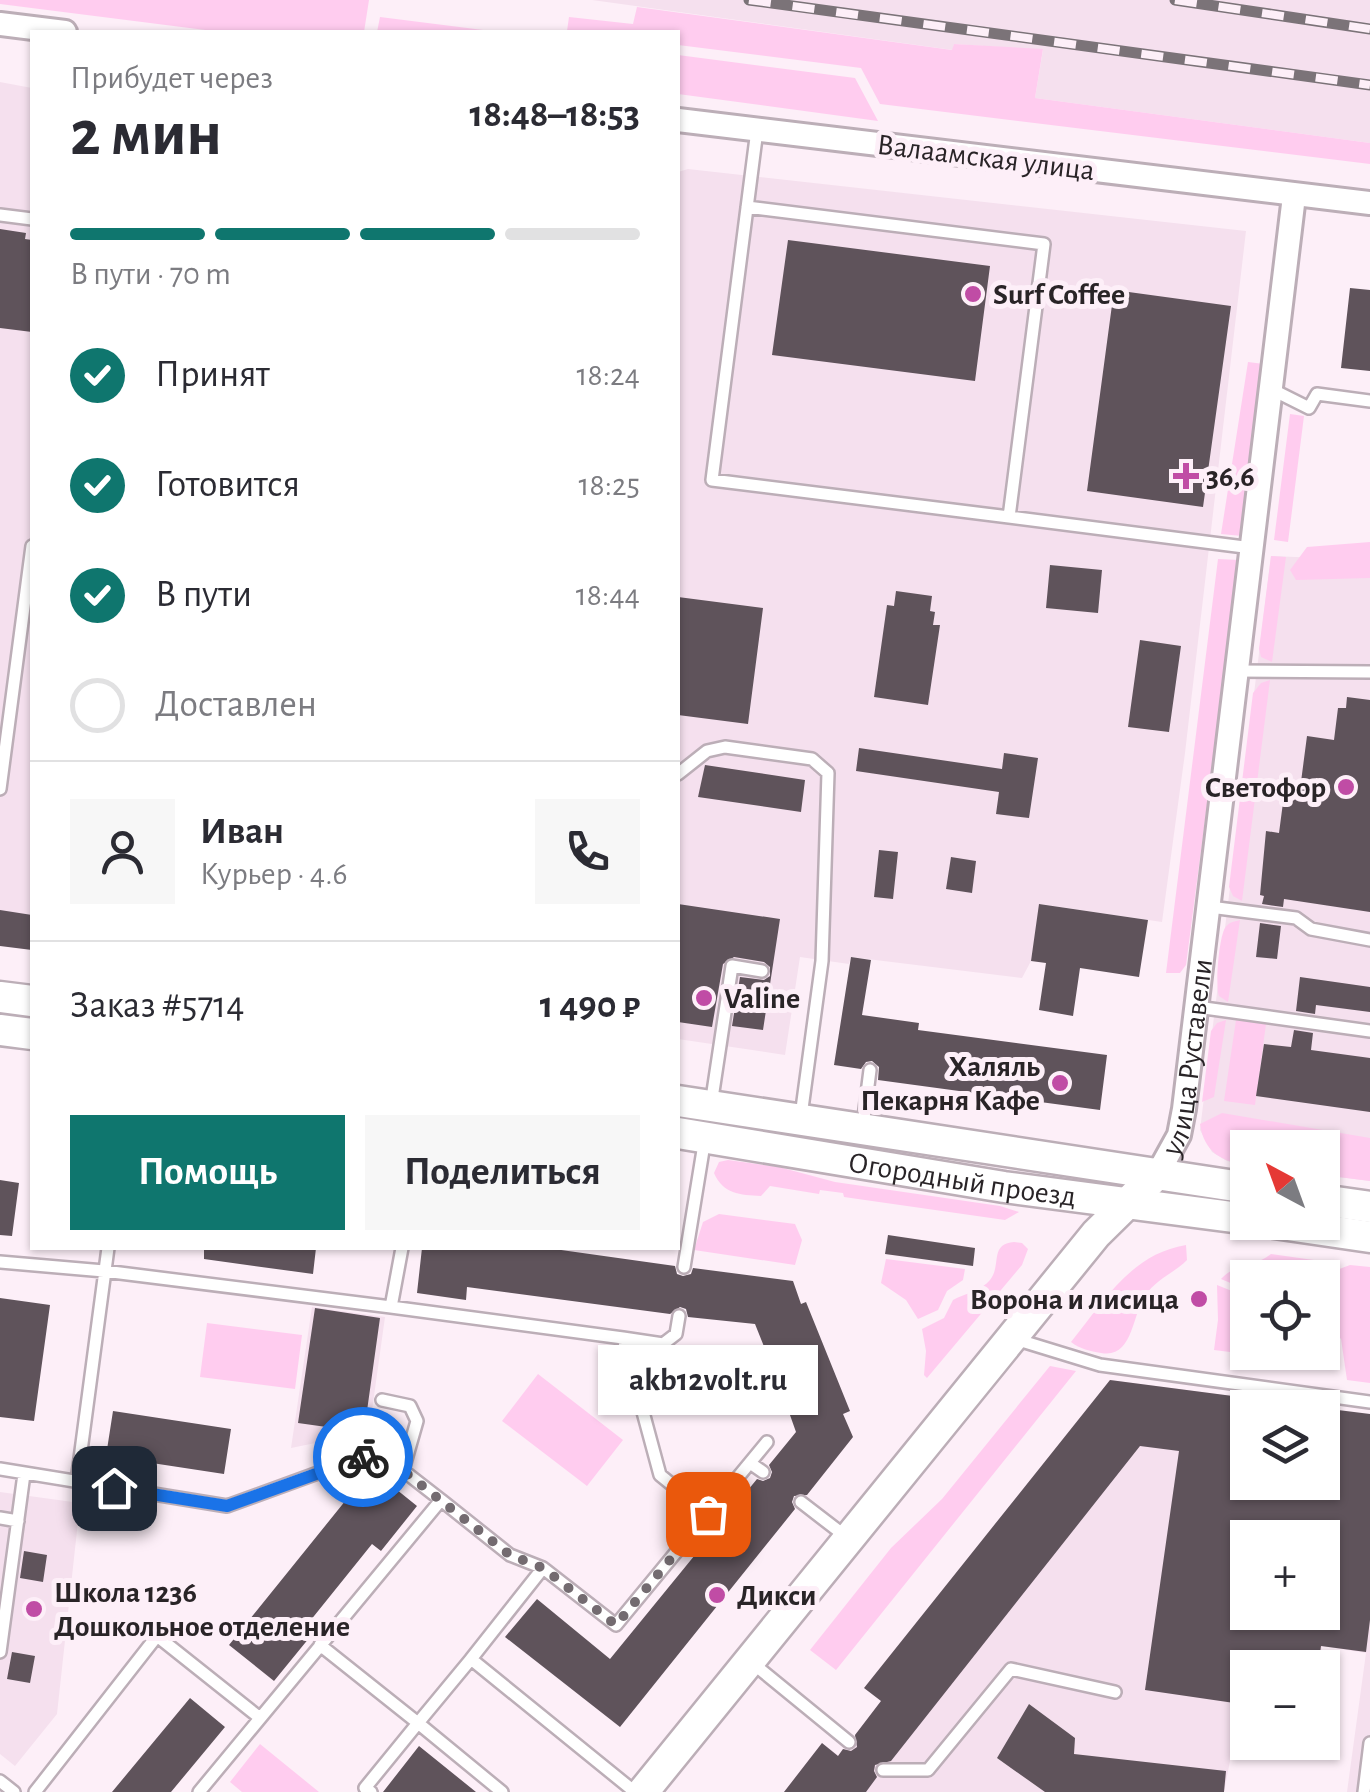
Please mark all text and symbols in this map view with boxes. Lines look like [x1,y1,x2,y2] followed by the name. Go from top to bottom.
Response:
[70,62,273,94] text: Прибудет через
[470,96,640,134] text: 18:48–18:53
[70,102,222,167] text: 2 мин
[875,130,1096,186] street label: Валаамская улица
[70,258,231,290] text: В пути · 70 m
[993,280,1125,310] place label: Surf Coffee
[962,283,984,305] marker: Surf Coffee
[70,348,125,403] icon: check
[155,356,270,394] text: Принят
[577,359,640,391] text: 18:24
[70,458,125,513] icon: check
[1206,462,1255,492] place label: 36,6
[1175,465,1197,487] marker: 36,6
[155,466,300,504] text: Готовится
[579,469,640,501] text: 18:25
[70,568,125,623] icon: check
[155,576,252,614] text: В пути
[576,579,640,611] text: 18:44
[155,686,317,724] text: Доставлен
[1205,773,1326,803] place label: Светофор
[1335,776,1357,798] marker: Светофор
[70,799,175,904] button: person
[535,799,640,904] button: phone
[200,813,284,851] text: Иван
[200,858,348,890] text: Курьер · 4.6
[1156,957,1218,1162] street label: улица Руставели
[724,984,800,1014] place label: Valine
[70,987,245,1025] text: Заказ #5714
[540,987,640,1025] text: 1 490 ₽
[693,987,715,1009] marker: Valine
[860,1052,1040,1116] place label: Халяль Пекарня Кафе
[1049,1072,1071,1094] marker: Халяль Пекарня Кафе
[70,1115,345,1230] button: Помощь
[365,1115,640,1230] button: Поделиться
[1230,1130,1340,1240] north arrow
[1230,1130,1340,1760] map controls
[846,1147,1078,1212] street label: Огородный проезд
[1230,1260,1340,1370] button: locate
[970,1285,1179,1315] place label: Ворона и лисица
[1188,1288,1210,1310] marker: Ворона и лисица
[598,1344,818,1414] callout: akb12volt.ru
[629,1364,787,1396] text: akb12volt.ru
[1230,1390,1340,1500] button: layers
[313,1407,413,1507] courier
[336,1430,391,1485] icon: bike
[72,1446,157,1531] pin
[87,1461,142,1516] icon: home
[666,1472,751,1557] pin
[681,1487,736,1542] icon: bag
[1230,1520,1340,1630] button: +
[54,1578,350,1642] place label: Школа 1236 Дошкольное отделение
[737,1581,817,1611] place label: Дикси
[706,1584,728,1606] marker: Дикси
[23,1598,45,1620] marker: Школа 1236 Дошкольное отделение
[1230,1650,1340,1760] button: −

